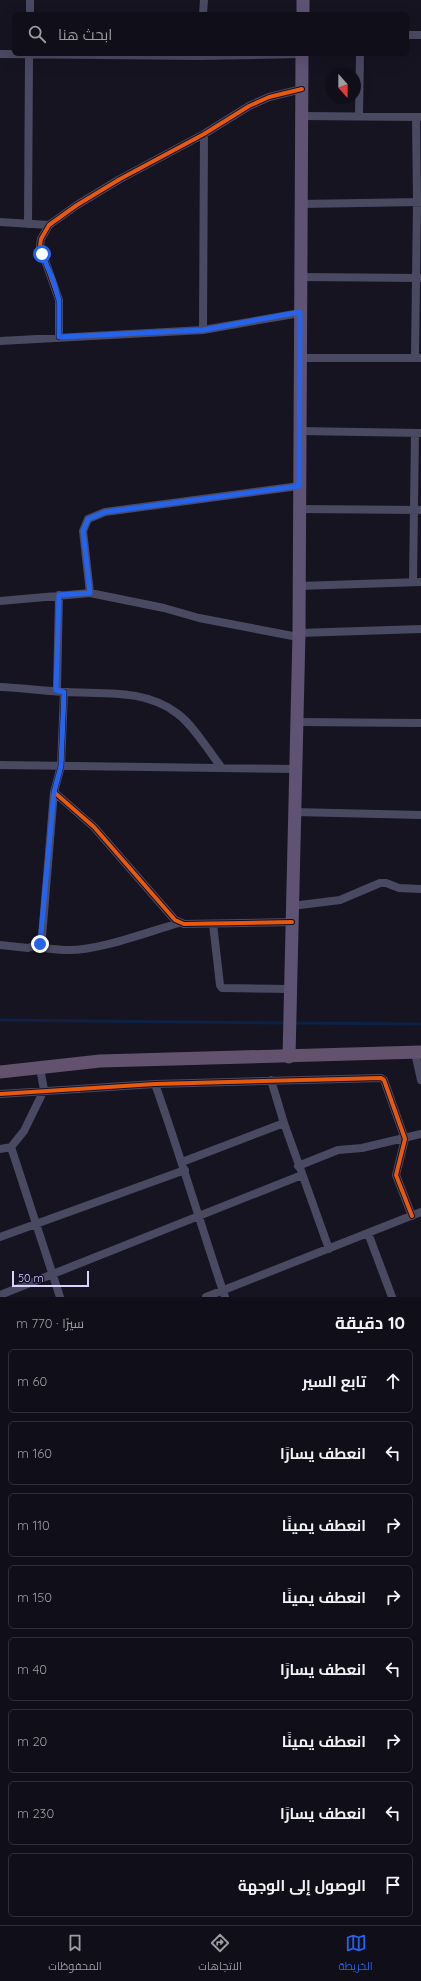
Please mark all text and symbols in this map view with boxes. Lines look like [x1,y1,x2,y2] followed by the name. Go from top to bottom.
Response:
[12,12,409,56] search box
[26,23,48,45] icon: search
[58,25,112,44] text: ابحث هنا
[325,68,361,104] north arrow
[33,245,51,263] route start
[31,935,49,953] route end
[12,1269,89,1288] scale bar
[18,1271,44,1285] text: 50 m
[335,1312,405,1333] text: 10 دقيقة
[16,1315,84,1331] text: سيرًا · 770 m
[382,1370,404,1392] icon: ahead
[302,1372,366,1391] text: تابع السير
[17,1373,47,1389] text: 60 m
[382,1442,404,1464] icon: left
[280,1444,366,1463] text: انعطف يسارًا
[17,1445,52,1461] text: 160 m
[382,1514,404,1536] icon: right
[282,1516,366,1535] text: انعطف يمينًا
[17,1517,50,1533] text: 110 m
[382,1586,404,1608] icon: right
[282,1588,366,1607] text: انعطف يمينًا
[17,1589,52,1605] text: 150 m
[382,1658,404,1680] icon: left
[280,1660,366,1679] text: انعطف يسارًا
[17,1661,47,1677] text: 40 m
[382,1730,404,1752] icon: right
[282,1732,366,1751] text: انعطف يمينًا
[17,1733,47,1749] text: 20 m
[382,1802,404,1824] icon: left
[280,1804,366,1823] text: انعطف يسارًا
[17,1805,54,1821] text: 230 m
[382,1874,404,1896] icon: arrive
[238,1876,366,1895] text: الوصول إلى الوجهة
[48,1932,102,1976] tab: المحفوظات
[198,1932,242,1976] tab: الاتجاهات
[338,1932,373,1976] tab: الخريطة

